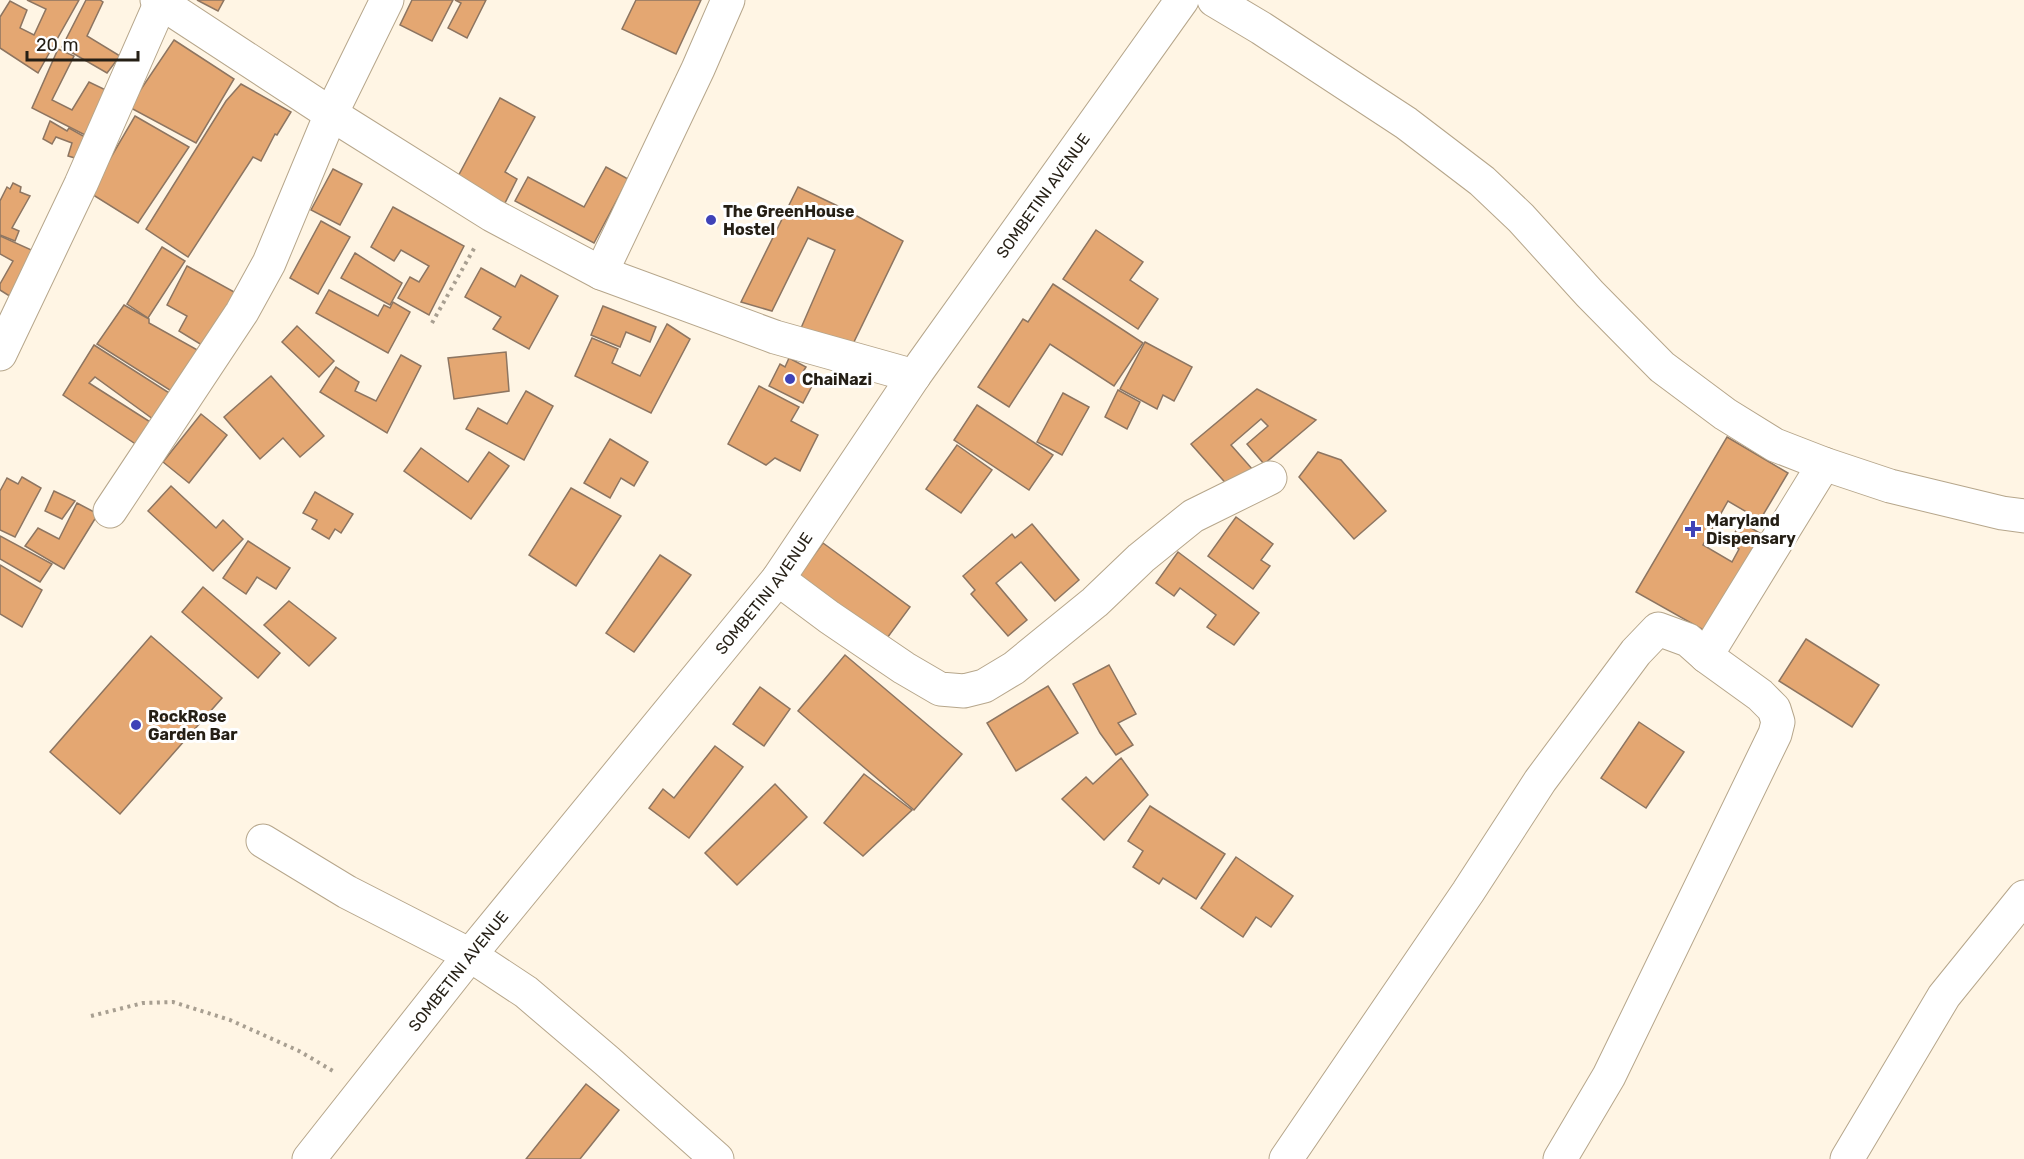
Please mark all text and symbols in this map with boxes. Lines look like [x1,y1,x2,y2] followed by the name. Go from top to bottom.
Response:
[27,24,138,62] scale bar
[36,34,78,56] text: 20 m
[992,129,1094,262] street label: SOMBETINI AVENUE
[723,202,854,239] place label: The GreenHouse Hostel
[704,213,718,227] marker: The GreenHouse Hostel
[802,370,872,389] place label: ChaiNazi
[783,372,797,386] marker: ChaiNazi
[1706,511,1796,548] place label: Maryland Dispensary
[1684,520,1702,538] marker: Maryland Dispensary
[711,528,816,658] street label: SOMBETINI AVENUE
[148,707,238,744] place label: RockRose Garden Bar
[129,718,143,732] marker: RockRose Garden Bar
[404,907,512,1035] street label: SOMBETINI AVENUE

